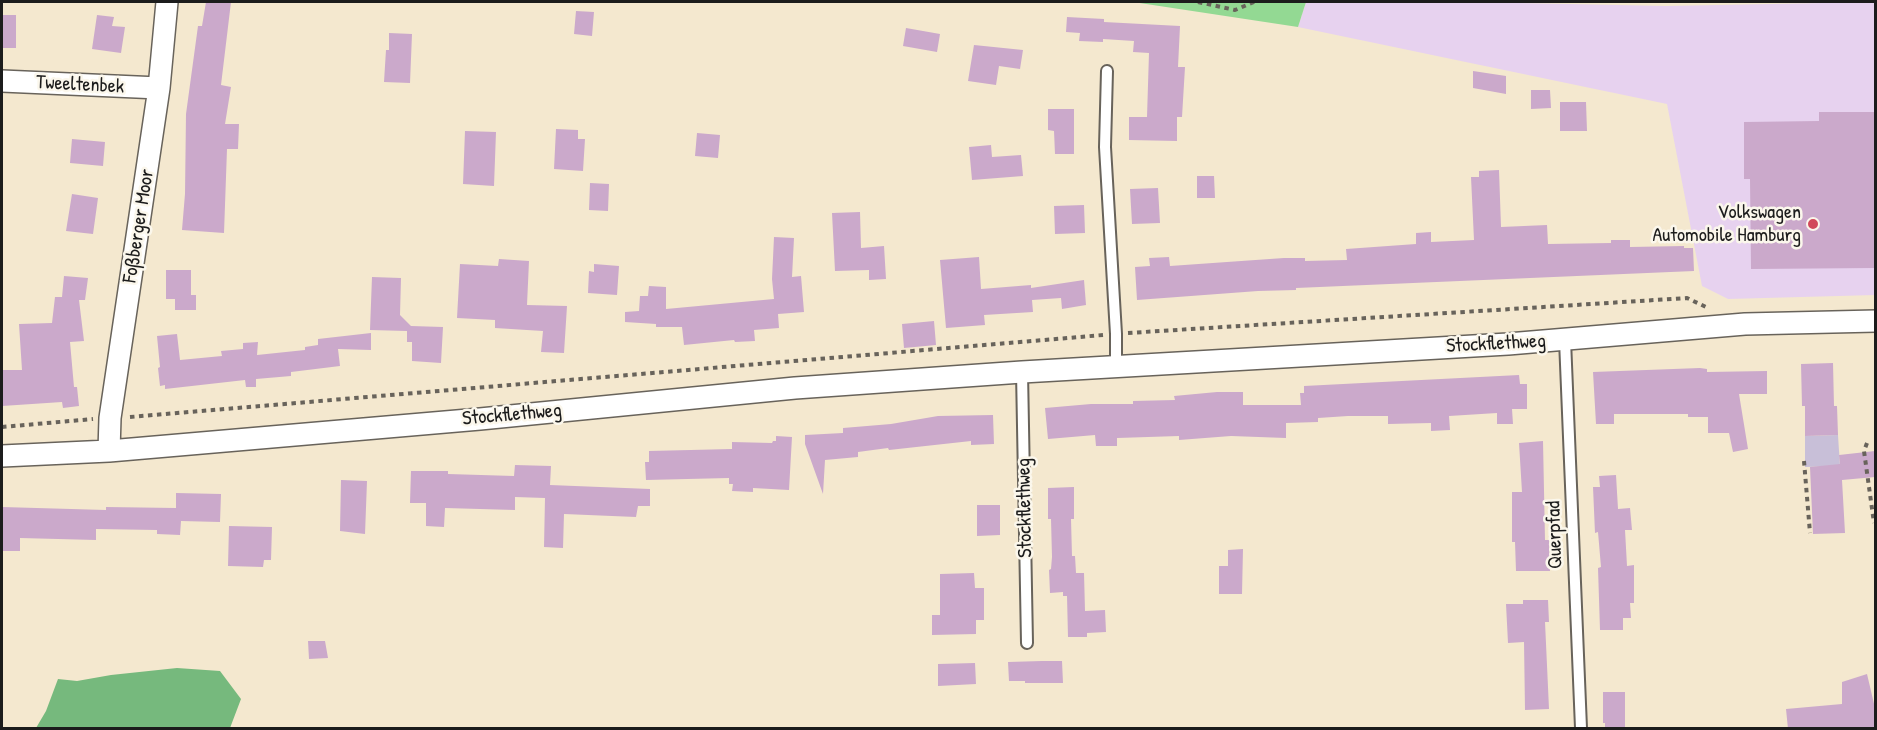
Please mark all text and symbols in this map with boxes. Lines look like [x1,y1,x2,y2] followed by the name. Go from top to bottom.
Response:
[35,71,125,99] street label: Tweeltenbek
[118,167,160,285] street label: Foßberger Moor
[1652,201,1801,248] place label: Volkswagen Automobile Hamburg
[1806,217,1820,231] marker: Volkswagen Automobile Hamburg
[1446,329,1546,359] street label: Stockflethweg
[461,399,563,431] street label: Stockflethweg
[1012,458,1038,558] street label: Stockflethweg
[1542,501,1568,569] street label: Querpfad

